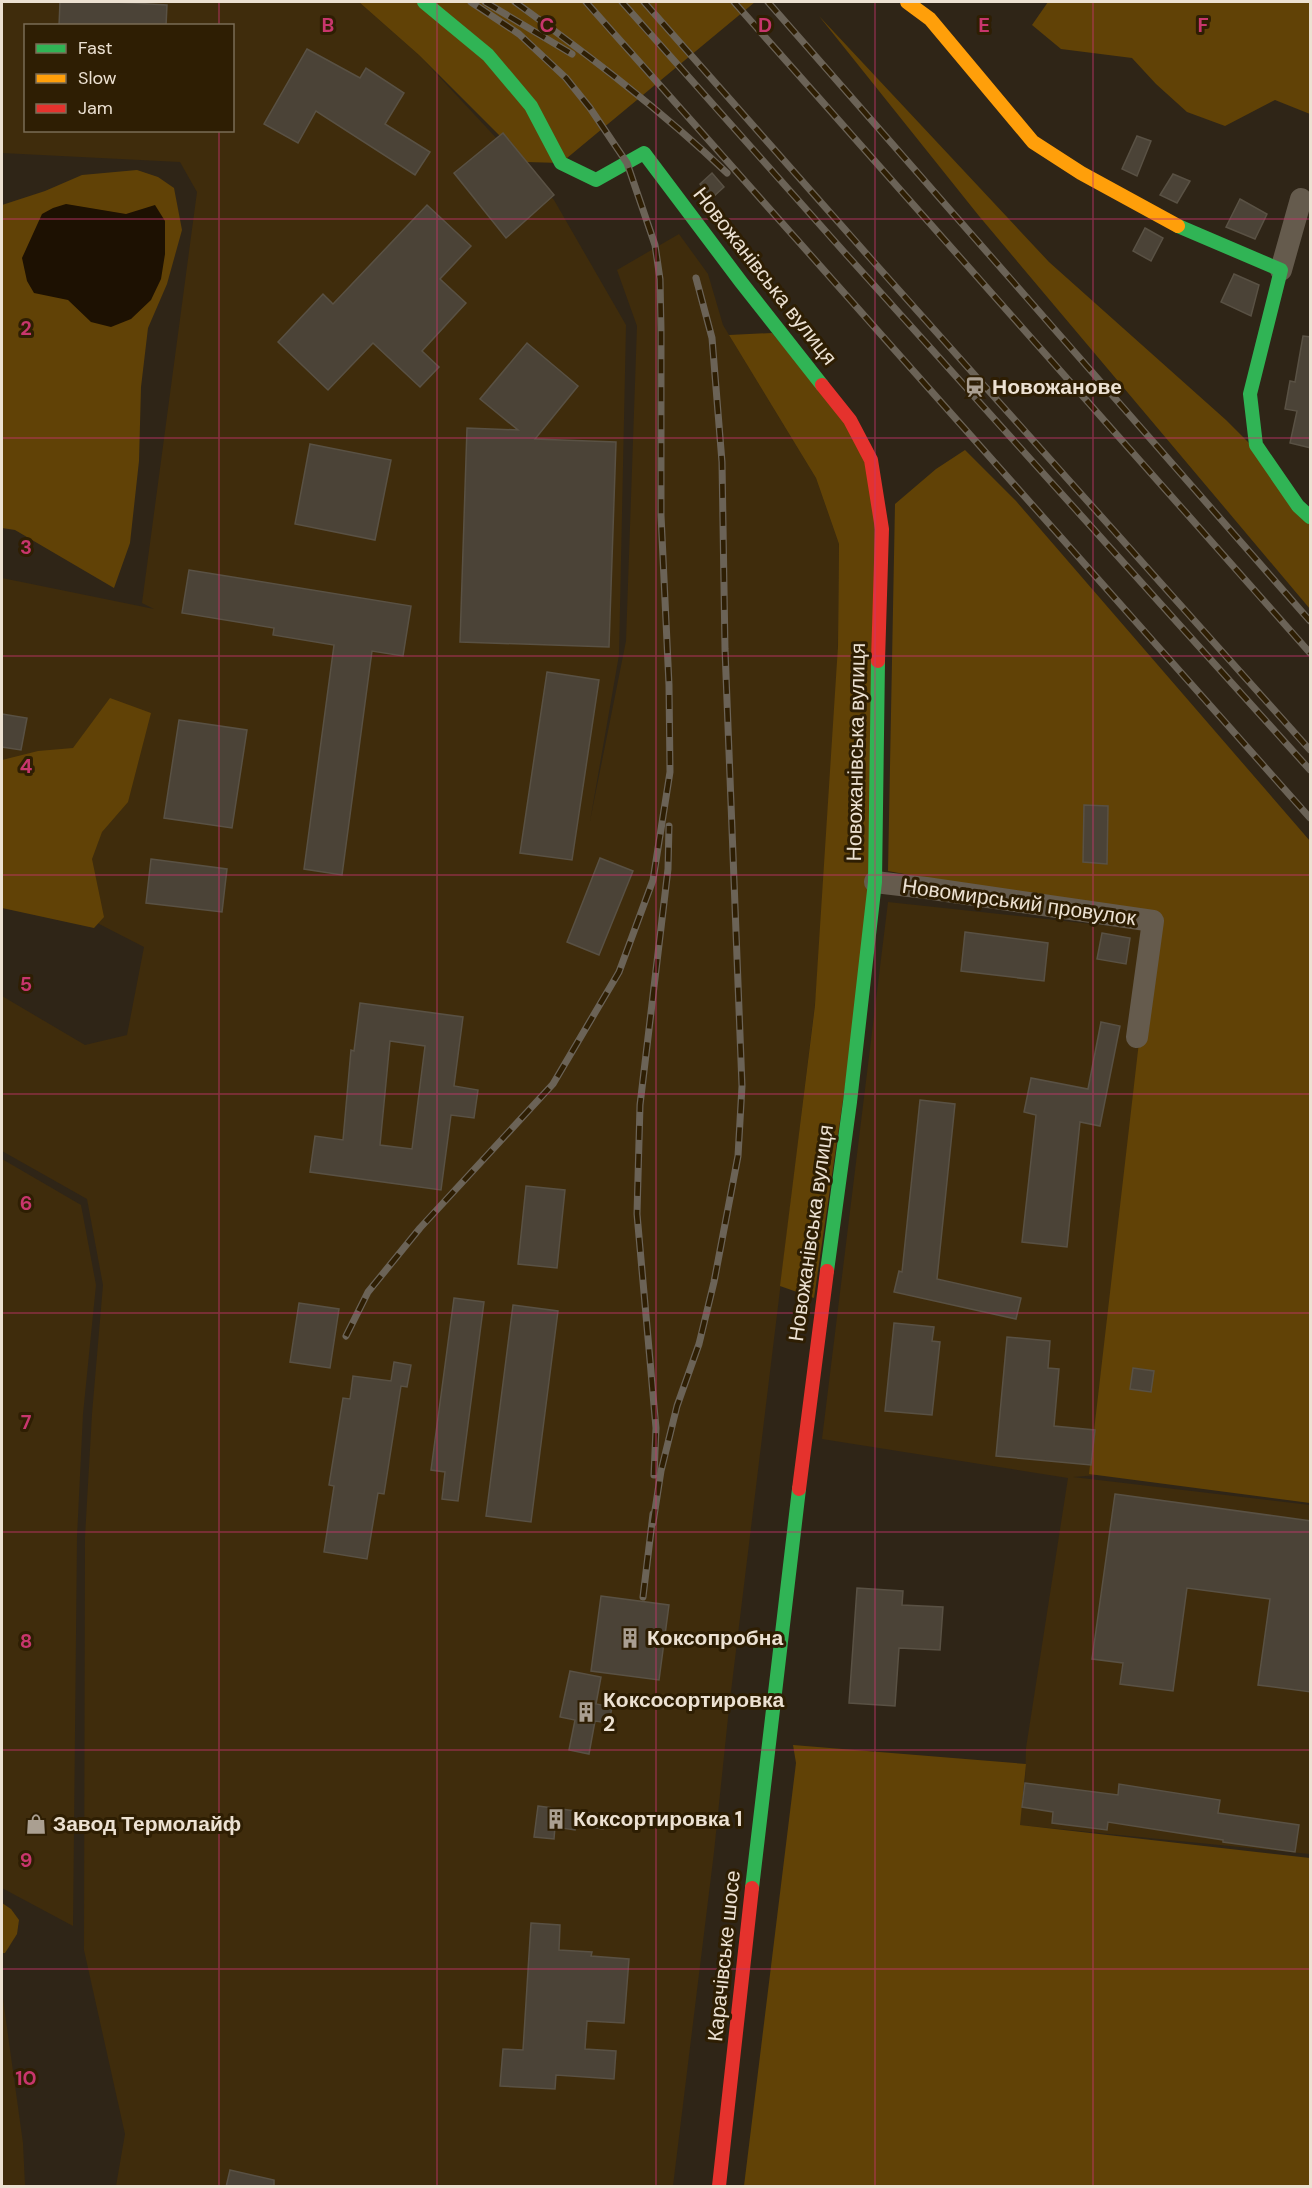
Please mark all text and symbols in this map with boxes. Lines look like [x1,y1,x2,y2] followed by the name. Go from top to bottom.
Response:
[322,12,334,38] text: B
[540,12,554,38] text: C
[758,12,772,38] text: D
[978,12,990,38] text: E
[1197,12,1209,38] text: F
[24,24,234,132] legend
[78,36,113,60] text: Fast
[78,66,117,90] text: Slow
[78,96,113,120] text: Jam
[687,181,843,371] street label: Новожанівська вулиця
[20,315,32,341] text: 2
[992,373,1122,401] place label: Новожанове
[963,375,987,399] station icon: Новожанове
[20,534,32,560] text: 3
[840,642,872,862] street label: Новожанівська вулиця
[20,753,33,779] text: 4
[900,872,1138,932] street label: Новомирський провулок
[20,971,32,997] text: 5
[782,1123,840,1343] street label: Новожанівська вулиця
[20,1190,32,1216] text: 6
[21,1409,32,1435] text: 7
[647,1624,783,1652] place label: Коксопробна
[618,1626,642,1650] building icon: Коксопробна
[20,1628,32,1654] text: 8
[603,1686,784,1738] place label: Коксосортировка 2
[574,1700,598,1724] building icon: Коксосортировка 2
[573,1805,742,1833] place label: Коксортировка 1
[544,1807,568,1831] building icon: Коксортировка 1
[53,1810,241,1838] place label: Завод Термолайф
[24,1812,48,1836] shop icon: Завод Термолайф
[20,1847,32,1873] text: 9
[701,1869,747,2043] street label: Карачівське шосе
[15,2065,37,2091] text: 10

